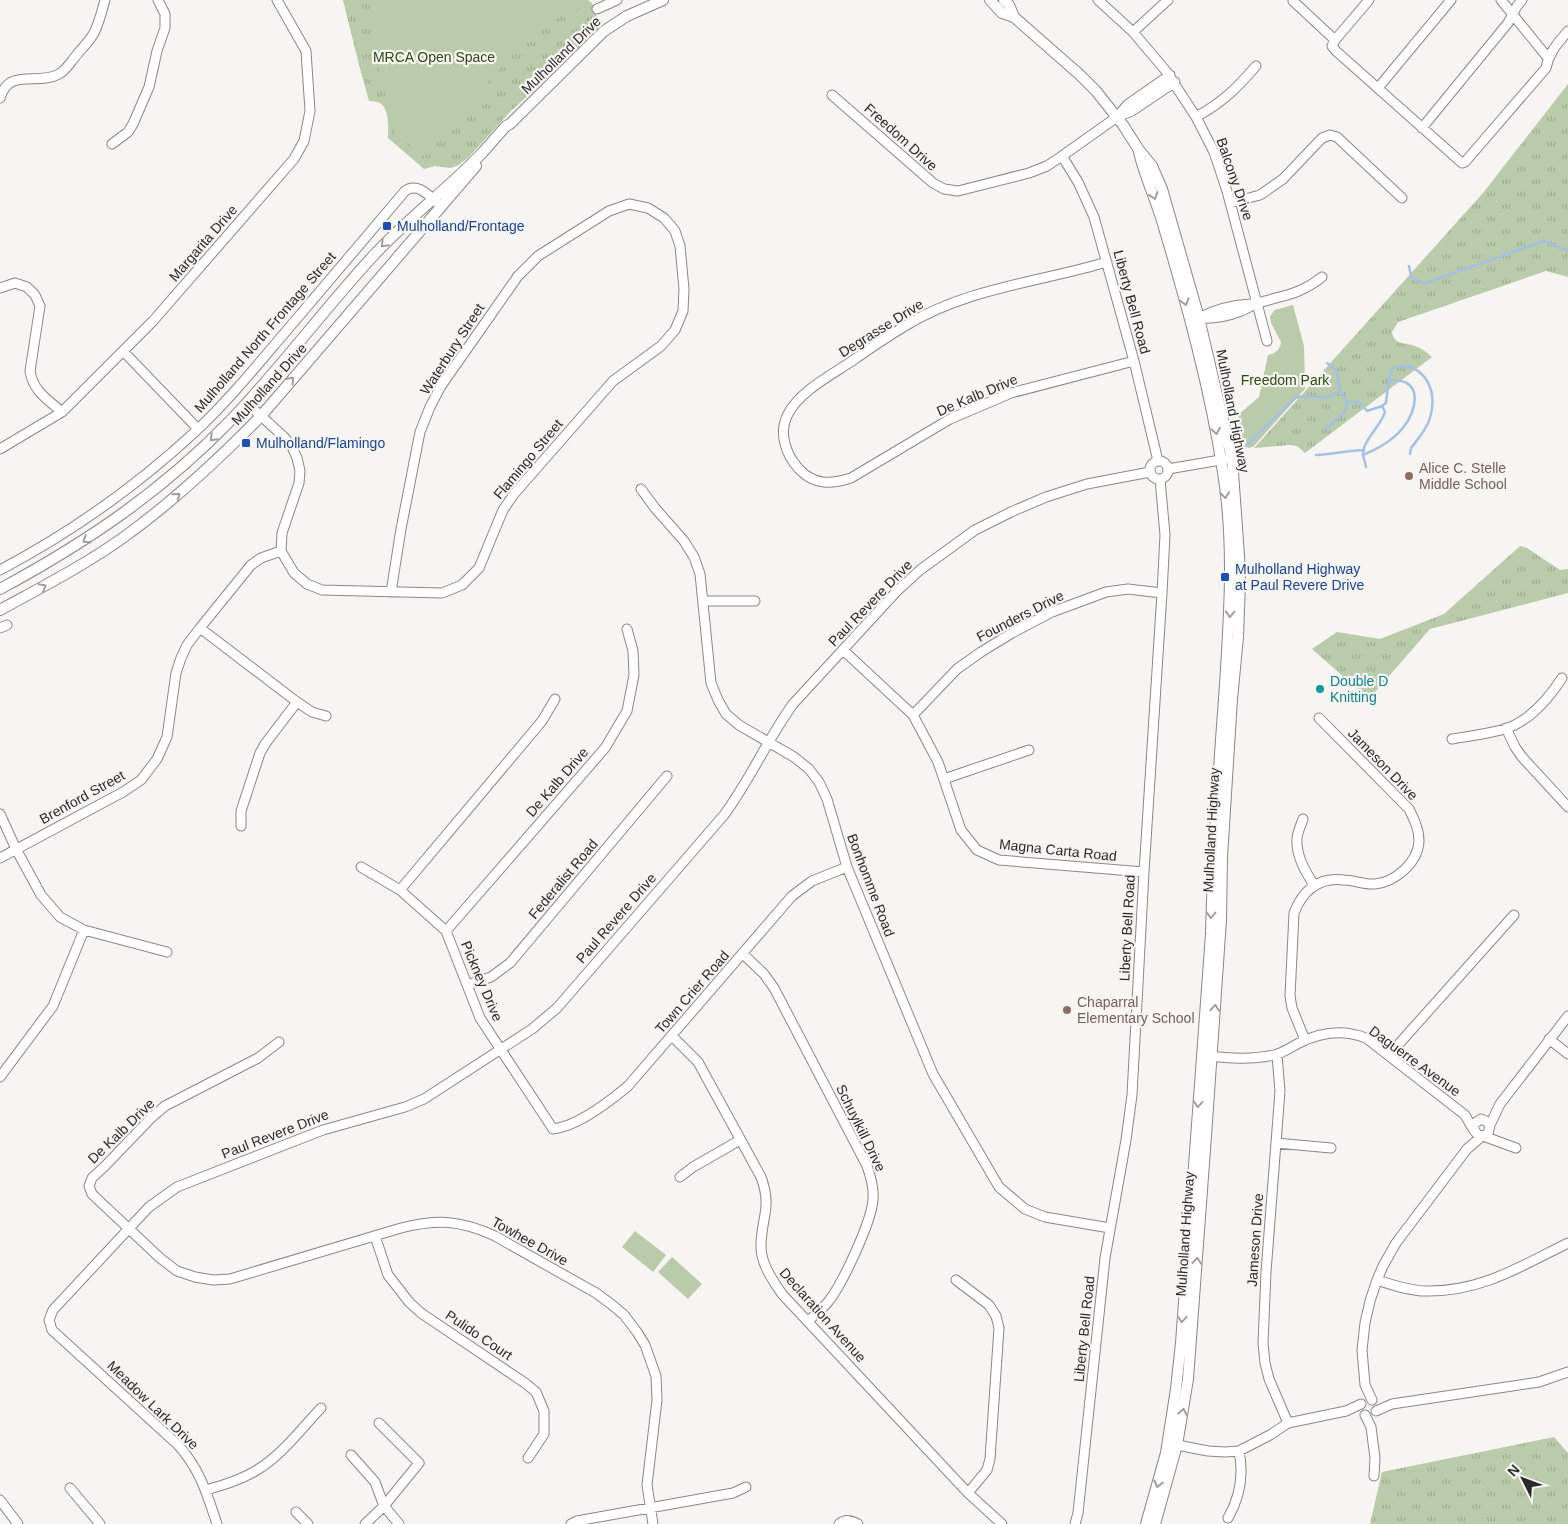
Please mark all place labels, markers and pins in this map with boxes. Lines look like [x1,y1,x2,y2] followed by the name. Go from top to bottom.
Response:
[397,218,525,234] place label: Mulholland/Frontage
[381,220,393,232] marker: Mulholland/Frontage
[256,435,385,451] place label: Mulholland/Flamingo
[240,437,252,449] marker: Mulholland/Flamingo
[1419,460,1507,492] place label: Alice C. Stelle Middle School
[1403,470,1415,482] marker: Alice C. Stelle Middle School
[1235,561,1364,593] place label: Mulholland Highway at Paul Revere Drive
[1219,571,1231,583] marker: Mulholland Highway at Paul Revere Drive
[1330,673,1388,705] place label: Double D Knitting
[1314,683,1326,695] marker: Double D Knitting
[1077,994,1195,1026] place label: Chaparral Elementary School
[1061,1004,1073,1016] marker: Chaparral Elementary School

